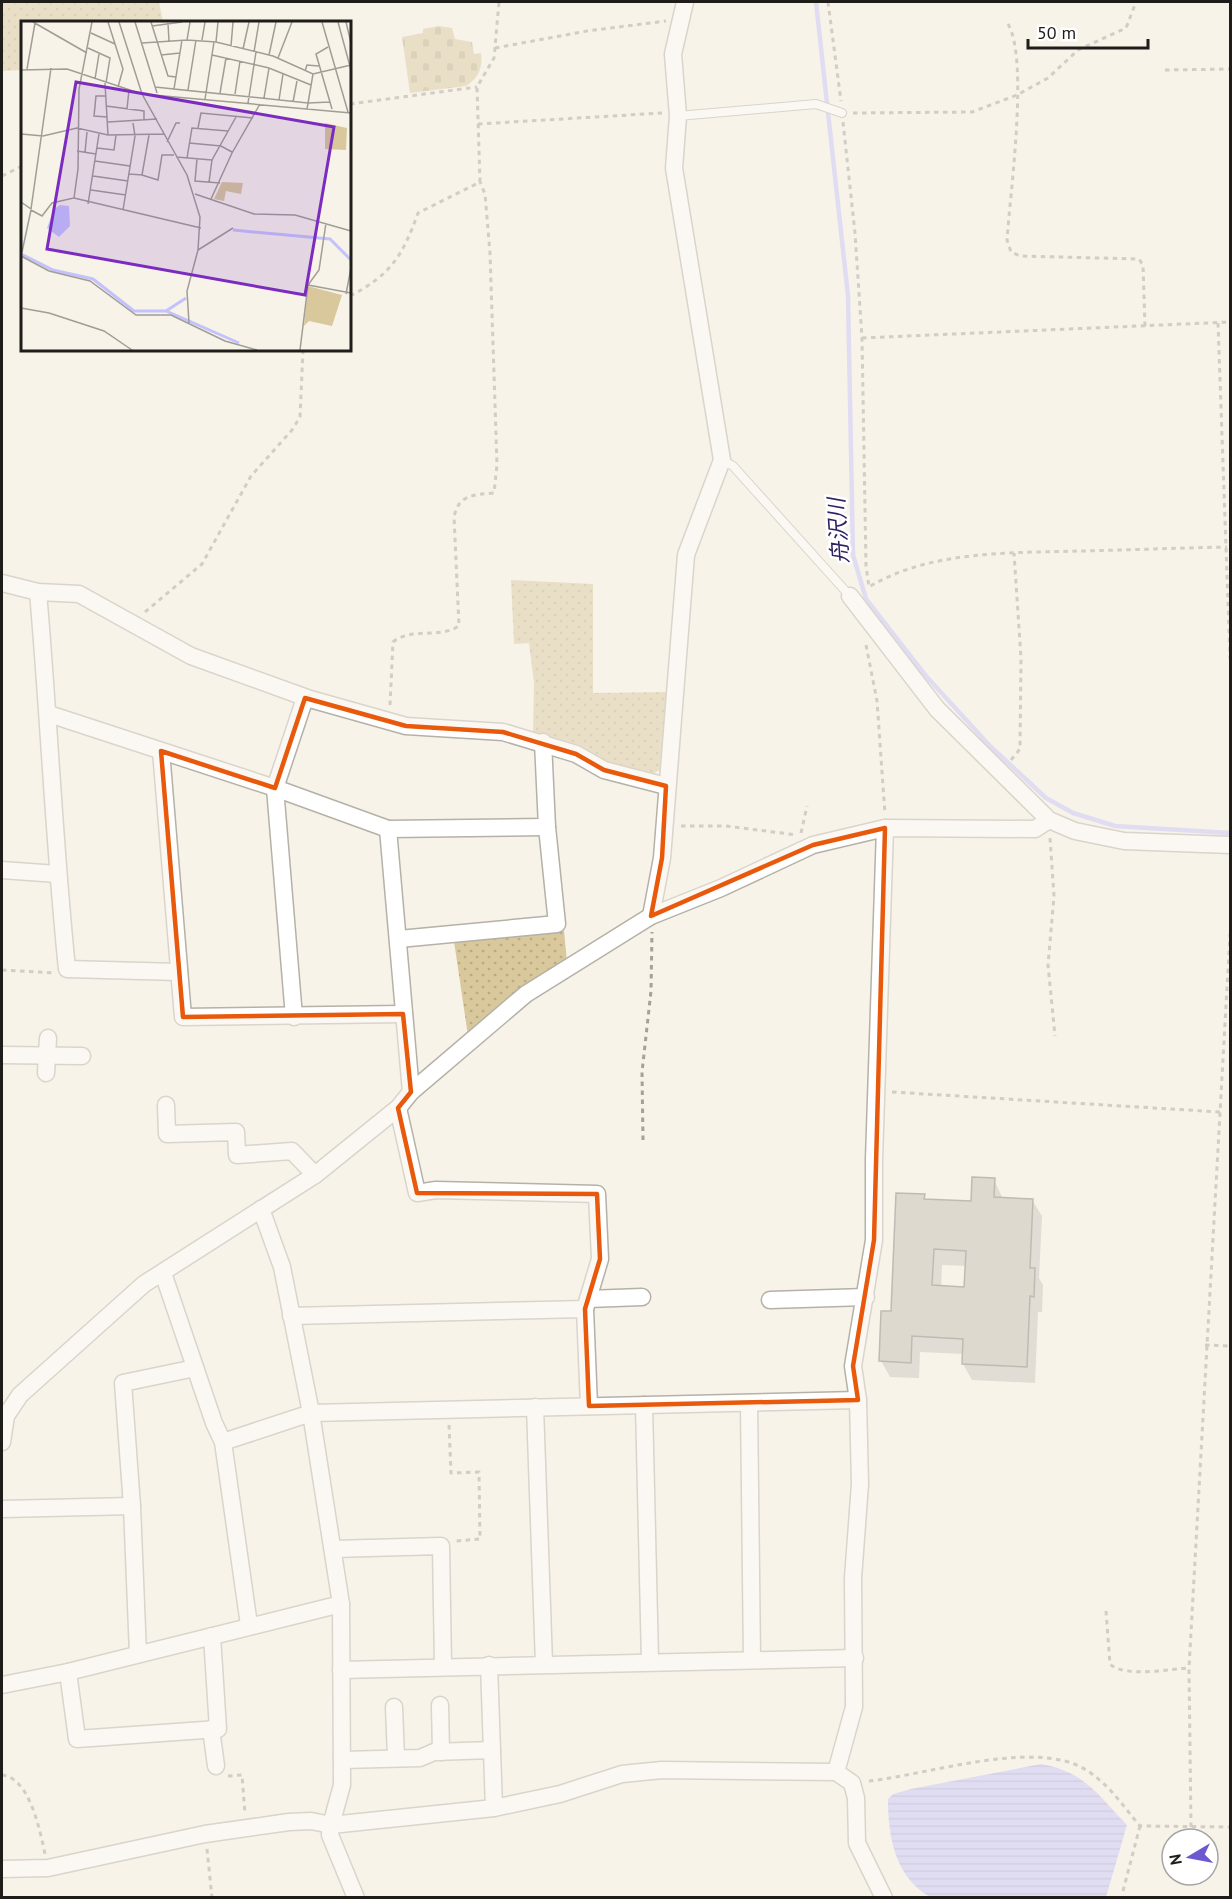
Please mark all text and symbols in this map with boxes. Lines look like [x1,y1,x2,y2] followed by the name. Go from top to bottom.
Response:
[1028,12,1148,50] scale bar
[21,21,351,351] inset map
[1037,21,1076,44] text: 50 m
[822,495,854,565] water label: 舟沢川
[1160,1827,1220,1887] north arrow
[1164,1853,1186,1867] text: N

